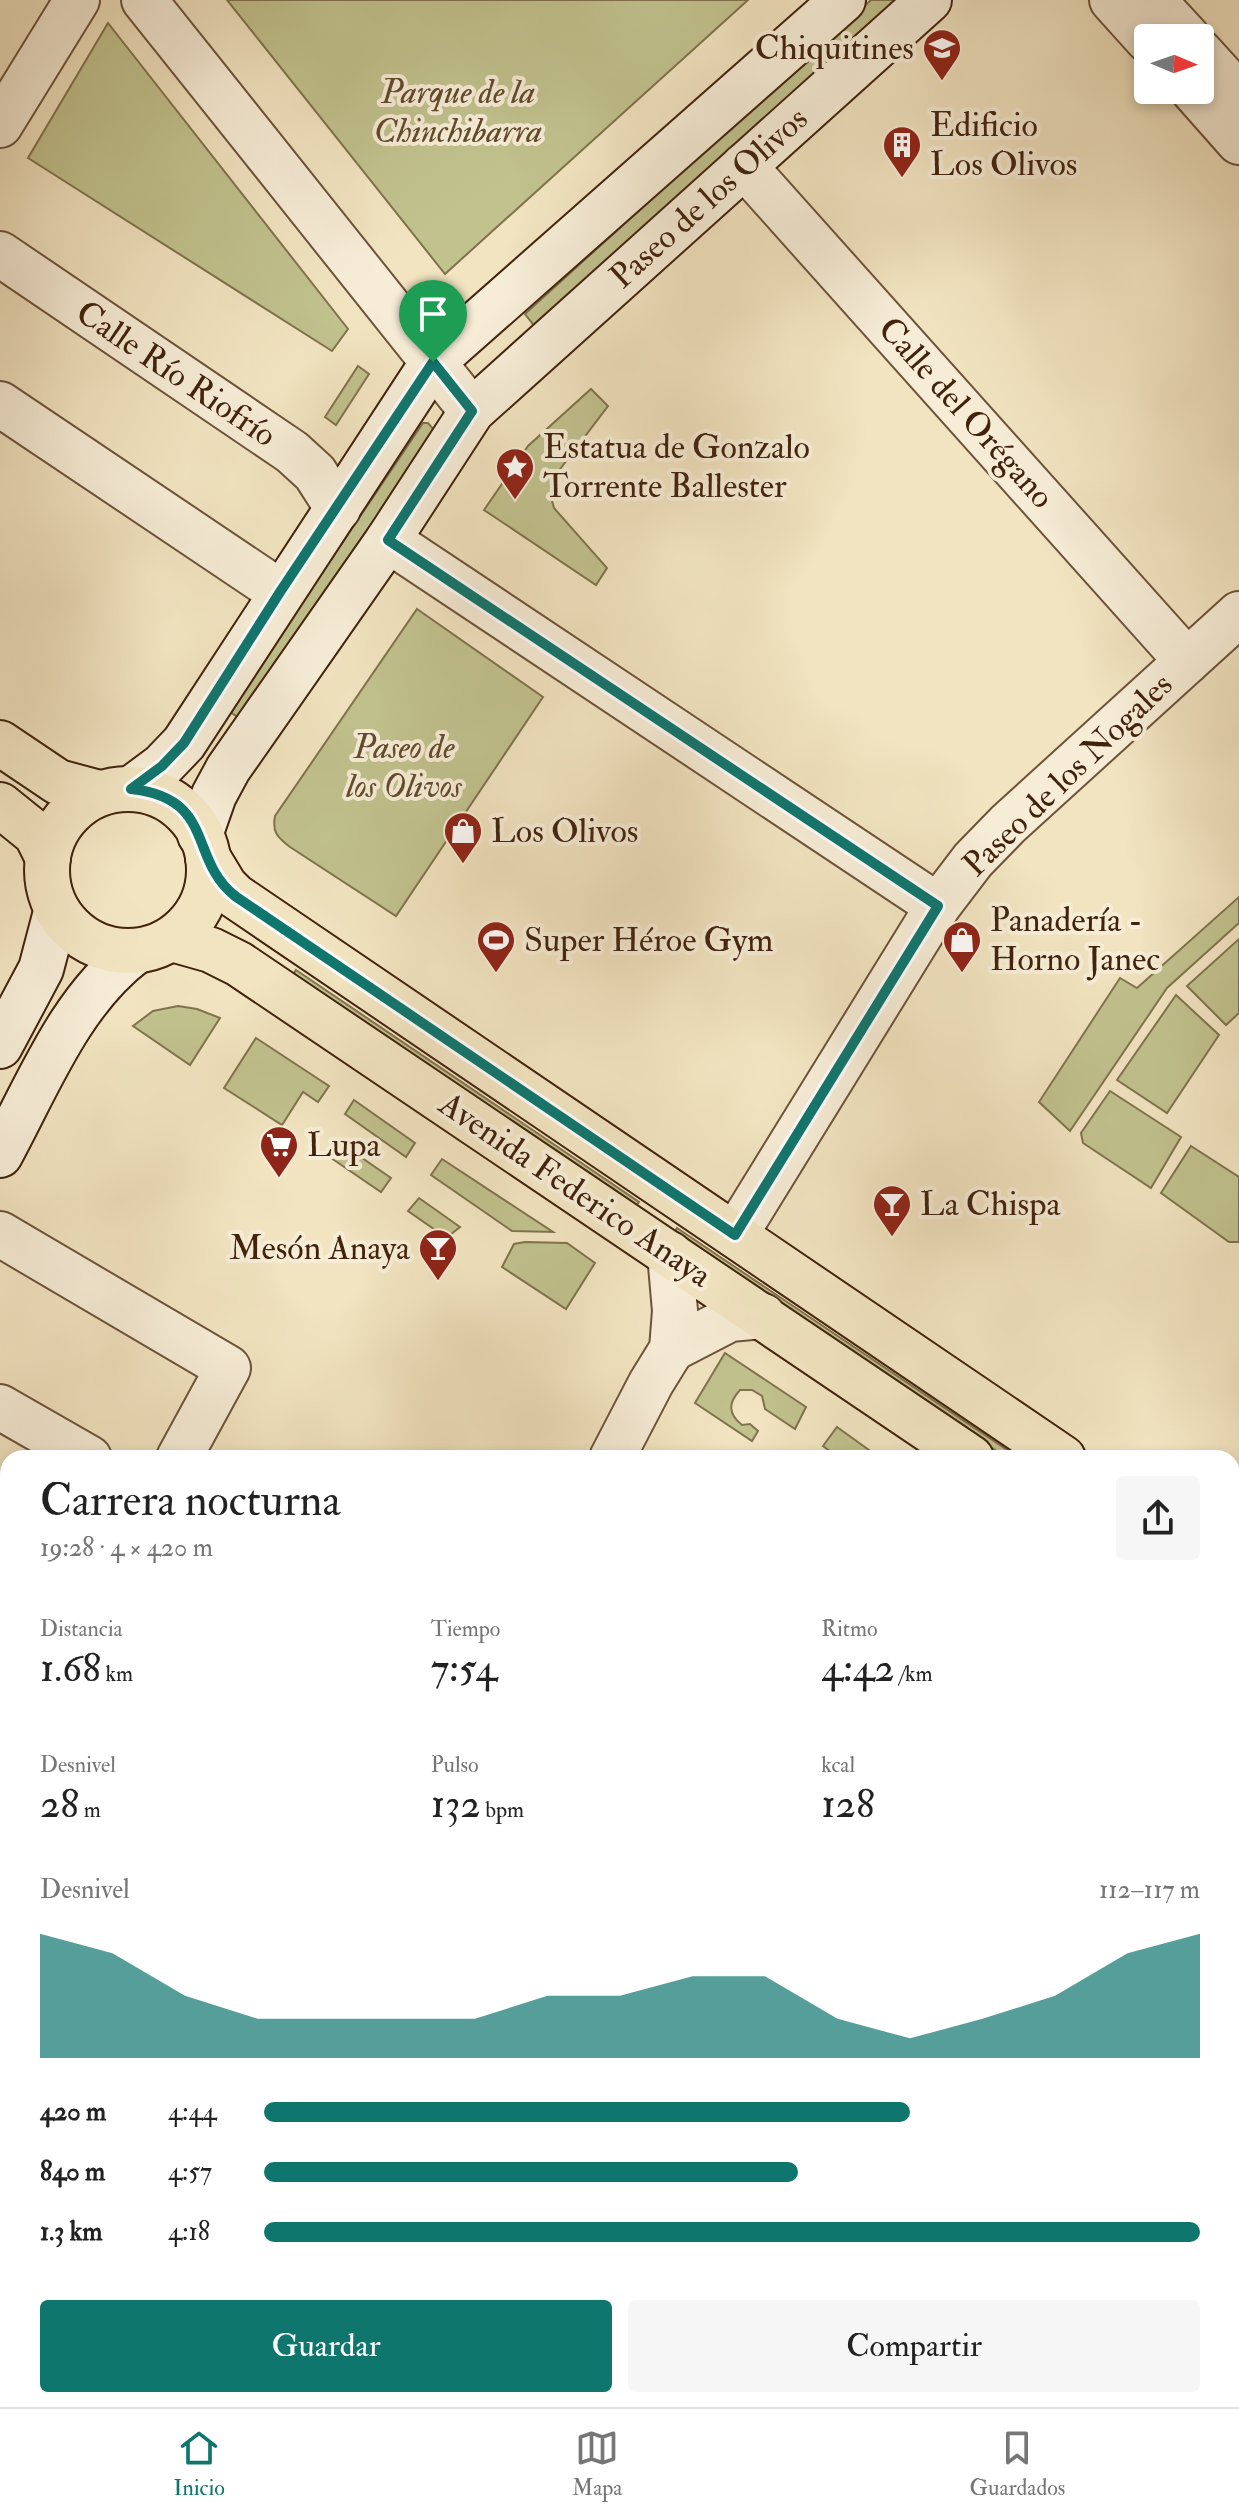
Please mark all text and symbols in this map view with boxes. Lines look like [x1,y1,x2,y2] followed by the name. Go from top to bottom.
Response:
[1134,24,1214,104] north arrow
[1134,24,1214,104] map controls
[755,27,914,70] place label: Chiquitines
[921,27,963,82] school or university icon: Chiquitines
[374,71,542,153] park label: Parque de la Chinchibarra
[601,98,817,298] street label: Paseo de los Olivos
[930,104,1078,186] place label: Edificio Los Olivos
[881,124,923,179] building icon: Edificio Los Olivos
[399,280,467,362] pin
[68,291,284,457] street label: Calle Río Riofrío
[411,292,455,336] icon: arrive
[869,308,1063,518] street label: Calle del Orégano
[543,426,810,508] place label: Estatua de Gonzalo Torrente Ballester
[494,446,536,501] place icon: Estatua de Gonzalo Torrente Ballester
[954,664,1182,886] street label: Paseo de los Nogales
[345,726,462,808] park label: Paseo de los Olivos
[442,810,484,865] shop icon: Los Olivos
[491,810,639,853] place label: Los Olivos
[990,899,1160,981] place label: Panadería - Horno Janec
[475,919,517,974] sports icon: Super Héroe Gym
[524,919,773,962] place label: Super Héroe Gym
[941,919,983,974] shop icon: Panadería - Horno Janec
[430,1082,720,1298] street label: Avenida Federico Anaya
[258,1124,300,1179] supermarket icon: Lupa
[307,1124,381,1167] place label: Lupa
[871,1183,913,1238] bar icon: La Chispa
[920,1183,1061,1226] place label: La Chispa
[229,1227,411,1270] place label: Mesón Anaya
[417,1227,459,1282] bar icon: Mesón Anaya
[40,1474,341,1529] text: Carrera nocturna
[1116,1476,1200,1560] button: share
[40,1532,213,1564] text: 19:28 · 4 × 420 m
[40,1615,123,1643] text: Distancia
[431,1615,500,1643] text: Tiempo
[821,1615,878,1643] text: Ritmo
[40,1643,101,1694] text: 1.68
[431,1643,497,1694] text: 7:54
[821,1643,895,1694] text: 4:42
[101,1660,133,1688] text: km
[895,1660,933,1688] text: /km
[40,1751,116,1779] text: Desnivel
[431,1751,479,1779] text: Pulso
[821,1751,855,1779] text: kcal
[40,1779,79,1830] text: 28
[431,1779,481,1830] text: 132
[821,1779,875,1830] text: 128
[79,1796,101,1824] text: m
[481,1796,524,1824] text: bpm
[40,1874,130,1906] text: Desnivel
[1099,1874,1200,1906] text: 112–117 m
[40,2096,106,2128] text: 420 m
[168,2096,216,2128] text: 4:44
[40,2156,105,2188] text: 840 m
[168,2156,212,2188] text: 4:57
[40,2216,102,2248] text: 1.3 km
[168,2216,210,2248] text: 4:18
[40,2300,612,2392] button: Guardar
[628,2300,1200,2392] button: Compartir
[174,2426,225,2502] tab: Inicio
[572,2426,622,2502] tab: Mapa
[970,2426,1065,2502] tab: Guardados

